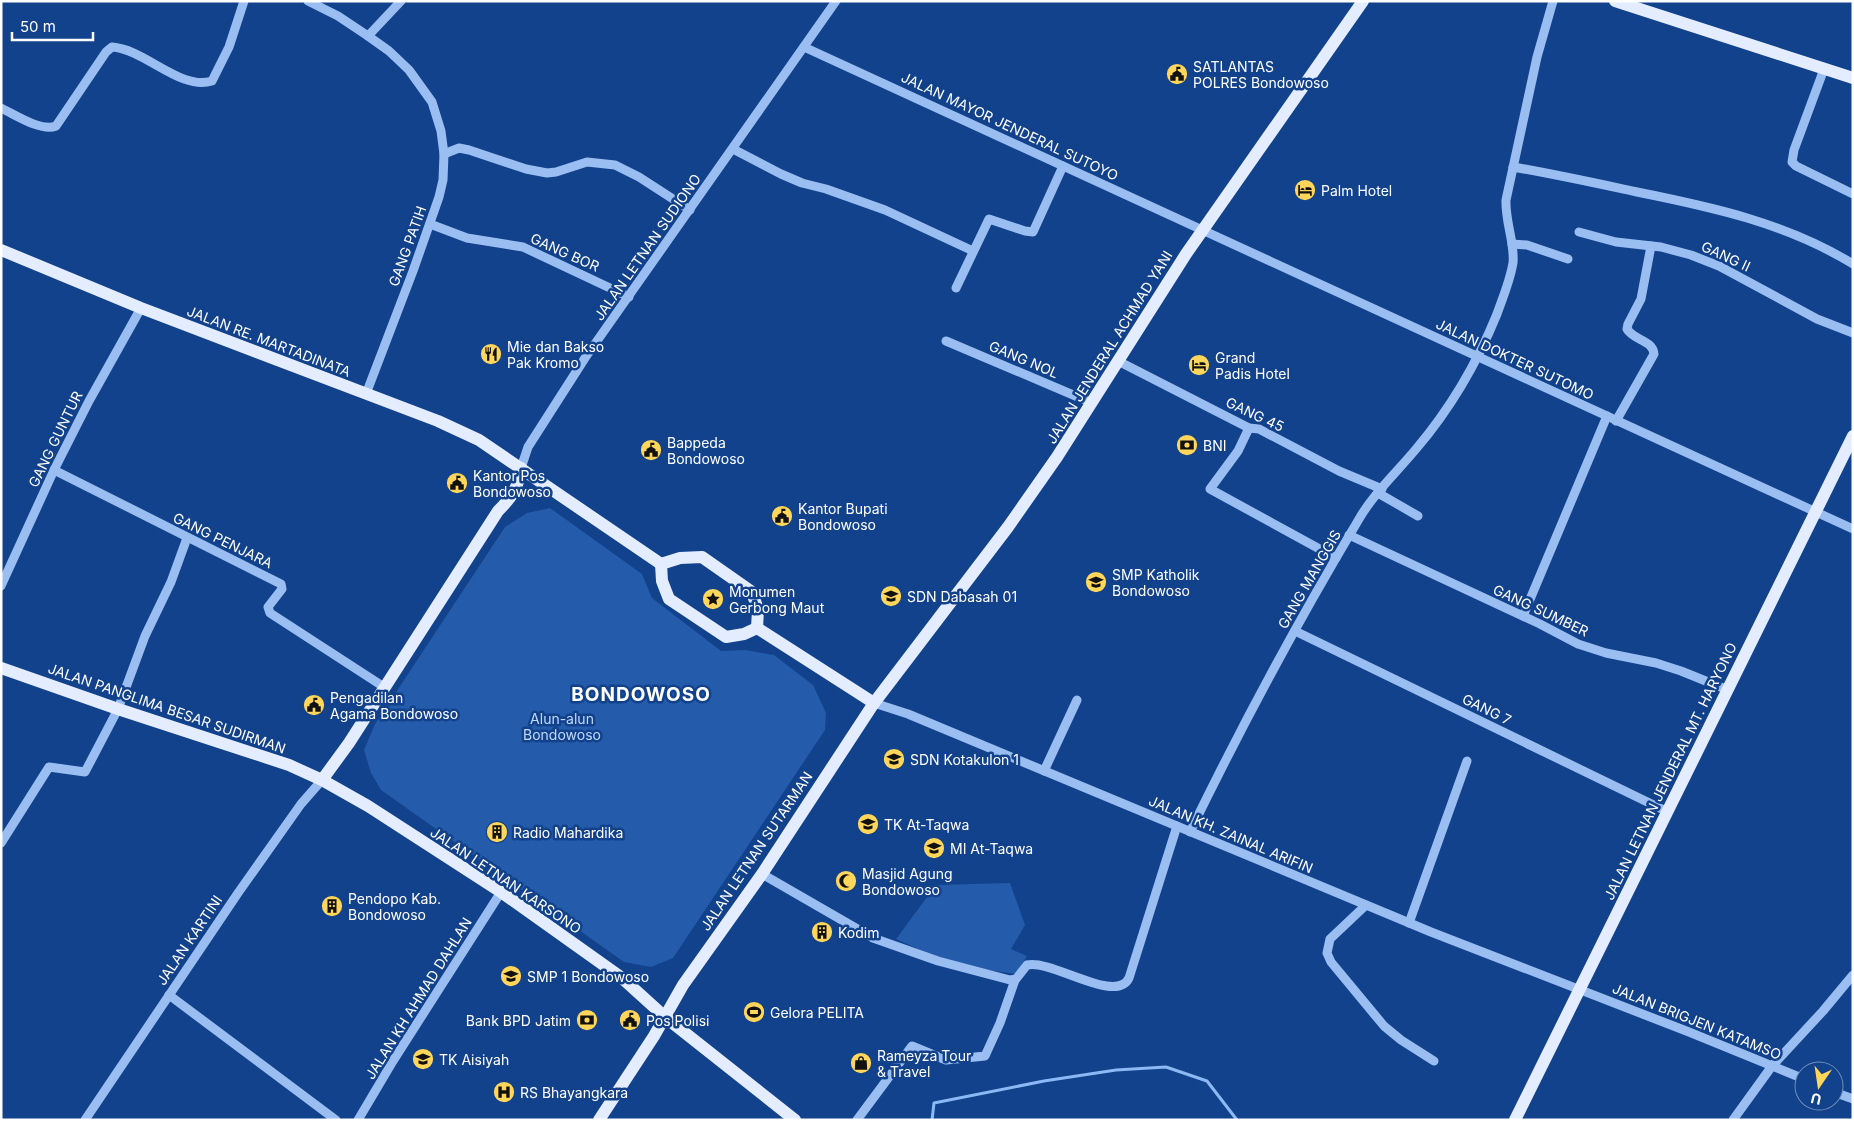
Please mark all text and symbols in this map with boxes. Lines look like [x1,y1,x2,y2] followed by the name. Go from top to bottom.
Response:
[12,10,94,42] scale bar
[20,17,56,36] text: 50 m
[1193,58,1329,91] place label: SATLANTAS POLRES Bondowoso
[1165,62,1189,86] public building icon: SATLANTAS POLRES Bondowoso
[899,68,1121,184] street label: JALAN MAYOR JENDERAL SUTOYO
[590,171,704,323] street label: JALAN LETNAN SUDIONO
[1293,178,1317,202] hotel icon: Palm Hotel
[1321,182,1392,199] place label: Palm Hotel
[385,203,429,289] street label: GANG PATIH
[528,229,602,275] street label: GANG BOR
[1699,237,1753,275] street label: GANG II
[1042,248,1176,446] street label: JALAN JENDERAL ACHMAD YANI
[185,302,354,380] street label: JALAN RE. MARTADINATA
[1433,315,1597,403] street label: JALAN DOKTER SUTOMO
[987,337,1061,381] street label: GANG NOL
[507,338,604,371] place label: Mie dan Bakso Pak Kromo
[479,342,503,366] restaurant icon: Mie dan Bakso Pak Kromo
[1215,349,1290,382] place label: Grand Padis Hotel
[1187,353,1211,377] hotel icon: Grand Padis Hotel
[24,388,86,490] street label: GANG GUNTUR
[1223,393,1287,435] street label: GANG 45
[1175,433,1199,457] bank icon: BNI
[667,434,745,467] place label: Bappeda Bondowoso
[1203,437,1226,454] place label: BNI
[639,438,663,462] public building icon: Bappeda Bondowoso
[473,467,551,500] place label: Kantor Pos Bondowoso
[445,471,469,495] public building icon: Kantor Pos Bondowoso
[798,500,888,533] place label: Kantor Bupati Bondowoso
[770,504,794,528] public building icon: Kantor Bupati Bondowoso
[170,509,276,572] street label: GANG PENJARA
[1274,527,1344,631] street label: GANG MANGGIS
[1112,566,1200,599] place label: SMP Katholik Bondowoso
[1084,570,1108,594] school or university icon: SMP Katholik Bondowoso
[1491,580,1591,640] street label: GANG SUMBER
[729,583,825,616] place label: Monumen Gerbong Maut
[879,584,903,608] school or university icon: SDN Dabasah 01
[701,587,725,611] place icon: Monumen Gerbong Maut
[907,588,1017,605] place label: SDN Dabasah 01
[1600,639,1740,903] street label: JALAN LETNAN JENDERAL MT. HARYONO
[46,659,288,757] street label: JALAN PANGLIMA BESAR SUDIRMAN
[571,683,711,706] district label: BONDOWOSO
[330,689,458,722] place label: Pengadilan Agama Bondowoso
[1460,690,1514,728] street label: GANG 7
[302,693,326,717] public building icon: Pengadilan Agama Bondowoso
[523,710,601,743] park label: Alun-alun Bondowoso
[882,747,906,771] school or university icon: SDN Kotakulon 1
[910,751,1019,768] place label: SDN Kotakulon 1
[696,768,816,934] street label: JALAN LETNAN SUTARMAN
[1146,792,1316,876] street label: JALAN KH. ZAINAL ARIFIN
[856,812,880,836] school or university icon: TK At-Taqwa
[884,816,969,833] place label: TK At-Taqwa
[485,820,509,844] building icon: Radio Mahardika
[427,823,585,937] street label: JALAN LETNAN KARSONO
[513,824,623,841] place label: Radio Mahardika
[922,836,946,860] school or university icon: MI At-Taqwa
[950,840,1033,857] place label: MI At-Taqwa
[862,865,953,898] place label: Masjid Agung Bondowoso
[834,869,858,893] mosque icon: Masjid Agung Bondowoso
[348,890,441,923] place label: Pendopo Kab. Bondowoso
[153,892,225,988] street label: JALAN KARTINI
[320,894,344,918] building icon: Pendopo Kab. Bondowoso
[361,914,475,1082] street label: JALAN KH AHMAD DAHLAN
[810,920,834,944] building icon: Kodim
[838,924,879,941] place label: Kodim
[499,964,523,988] school or university icon: SMP 1 Bondowoso
[527,968,649,985] place label: SMP 1 Bondowoso
[1610,979,1784,1063] street label: JALAN BRIGJEN KATAMSO
[742,1000,766,1024] sports icon: Gelora PELITA
[770,1004,864,1021] place label: Gelora PELITA
[575,1008,599,1032] bank icon: Bank BPD Jatim
[618,1008,642,1032] public building icon: Pos Polisi
[466,1012,571,1029] place label: Bank BPD Jatim
[646,1012,709,1029] place label: Pos Polisi
[411,1047,435,1071] school or university icon: TK Aisiyah
[877,1047,971,1080] place label: Rameyza Tour & Travel
[439,1051,509,1068] place label: TK Aisiyah
[849,1051,873,1075] shop icon: Rameyza Tour & Travel
[1794,1061,1844,1111] north arrow
[492,1080,516,1104] hospital icon: RS Bhayangkara
[520,1084,628,1101] place label: RS Bhayangkara
[1809,1090,1823,1109] text: U

